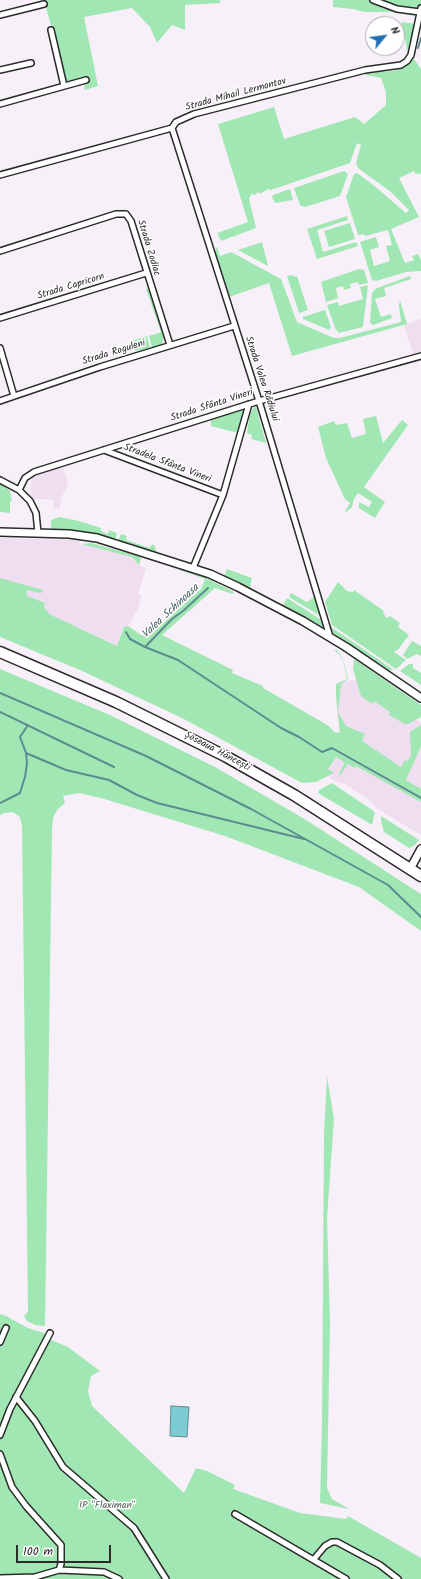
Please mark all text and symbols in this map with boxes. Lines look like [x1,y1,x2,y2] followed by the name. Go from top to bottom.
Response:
[365,16,405,56] north arrow
[385,23,404,38] text: N
[184,76,288,114] street label: Strada Mihail Lermontov
[134,218,162,278] street label: Strada Zodiac
[36,271,106,303] street label: Strada Capricorn
[242,335,280,423] street label: Strada Valea Rădiului
[81,338,147,368] street label: Strada Roguleni
[169,387,255,425] street label: Strada Sfânta Vineri
[122,442,212,486] street label: Stradela Sfânta Vineri
[140,582,202,642] water label: Valea Schinoasa
[182,730,252,774] street label: Șoseaua Hâncești
[79,1500,135,1512] park label: IP "Flaximan"
[18,1537,113,1563] scale bar
[23,1542,53,1561] text: 100 m

